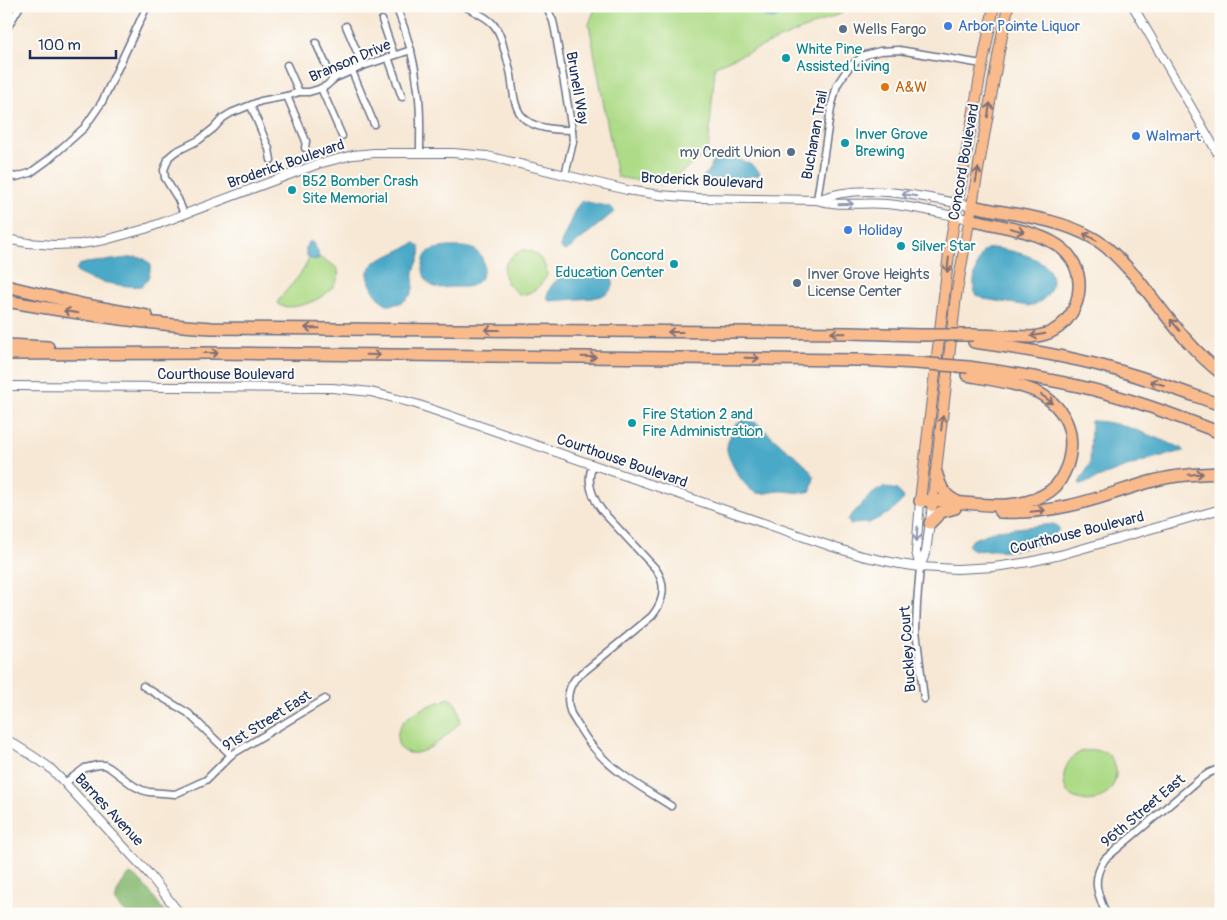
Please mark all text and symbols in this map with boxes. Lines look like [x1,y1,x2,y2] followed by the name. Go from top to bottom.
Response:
[958,17,1081,36] place label: Arbor Pointe Liquor
[853,20,926,39] place label: Wells Fargo
[942,20,954,32] marker: Arbor Pointe Liquor
[837,23,849,35] marker: Wells Fargo
[30,28,116,60] scale bar
[306,35,394,87] street label: Branson Drive
[38,36,81,55] text: 100 m
[796,40,889,76] place label: White Pine Assisted Living
[561,50,593,127] street label: Brunell Way
[780,52,792,64] marker: White Pine Assisted Living
[895,78,927,97] place label: A&W
[879,81,891,93] marker: A&W
[798,89,832,181] street label: Buchanan Trail
[944,102,984,222] street label: Concord Boulevard
[984,102,994,118] one-way arrow
[855,125,928,161] place label: Inver Grove Brewing
[1146,127,1202,146] place label: Walmart
[1130,130,1142,142] marker: Walmart
[225,135,347,193] street label: Broderick Boulevard
[839,137,851,149] marker: Inver Grove Brewing
[680,143,781,162] place label: my Credit Union
[785,146,797,158] marker: my Credit Union
[640,168,764,194] street label: Broderick Boulevard
[973,168,983,184] one-way arrow
[302,172,418,208] place label: B52 Bomber Crash Site Memorial
[286,184,298,196] marker: B52 Bomber Crash Site Memorial
[901,190,917,200] one-way arrow
[837,199,853,208] one-way arrow
[858,221,903,240] place label: Holiday
[842,224,854,236] marker: Holiday
[1008,226,1024,236] one-way arrow
[1083,232,1098,242] one-way arrow
[911,237,977,256] place label: Silver Star
[895,240,907,252] marker: Silver Star
[555,246,665,282] place label: Concord Education Center
[943,256,953,272] one-way arrow
[668,258,680,270] marker: Concord Education Center
[807,265,930,301] place label: Inver Grove Heights License Center
[791,277,803,289] marker: Inver Grove Heights License Center
[63,307,79,317] one-way arrow
[1169,319,1180,332] one-way arrow
[304,323,320,333] one-way arrow
[484,325,500,335] one-way arrow
[667,327,684,337] one-way arrow
[830,328,846,338] one-way arrow
[1031,331,1047,341] one-way arrow
[202,348,219,358] one-way arrow
[365,350,381,360] one-way arrow
[580,352,597,362] one-way arrow
[743,353,759,363] one-way arrow
[157,365,295,384] street label: Courthouse Boulevard
[1149,378,1165,387] one-way arrow
[1040,393,1053,404] one-way arrow
[642,405,763,441] place label: Fire Station 2 and Fire Administration
[937,416,947,432] one-way arrow
[626,417,638,429] marker: Fire Station 2 and Fire Administration
[554,430,690,492] street label: Courthouse Boulevard
[1188,470,1204,479] one-way arrow
[1030,506,1046,516] one-way arrow
[1008,507,1146,559] street label: Courthouse Boulevard
[913,526,922,542] one-way arrow
[895,604,921,693] street label: Buckley Court
[219,686,316,756] street label: 91st Street East
[70,770,148,851] street label: Barnes Avenue
[1097,770,1190,852] street label: 96th Street East

